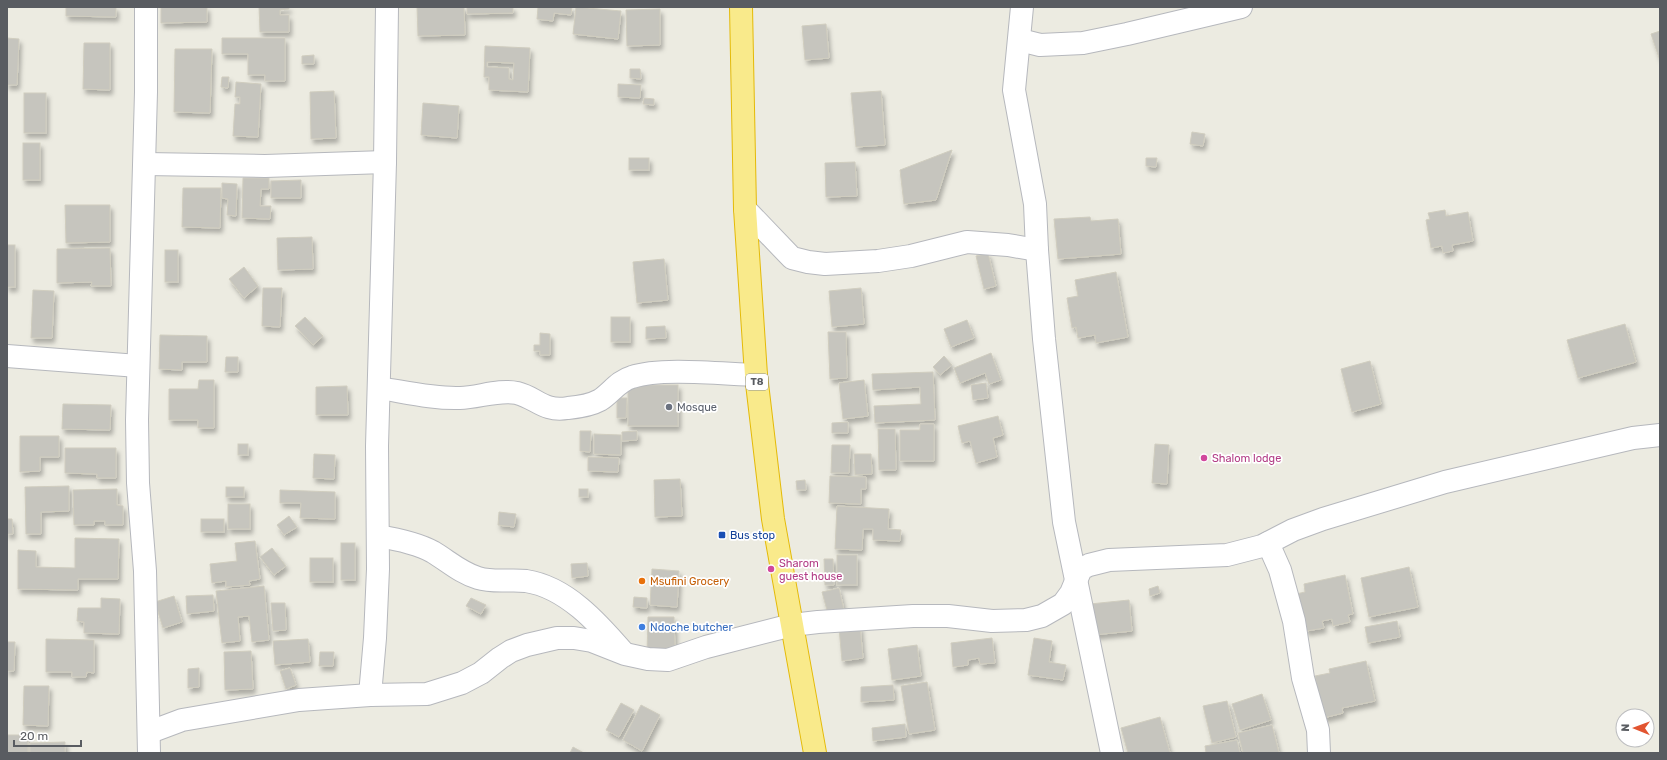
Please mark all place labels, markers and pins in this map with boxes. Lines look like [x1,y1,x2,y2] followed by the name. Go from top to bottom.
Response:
[677,401,717,414] place label: Mosque
[664,402,674,412] marker: Mosque
[1212,452,1281,465] place label: Shalom lodge
[1199,453,1209,463] marker: Shalom lodge
[730,529,775,542] place label: Bus stop
[717,530,727,540] marker: Bus stop
[779,557,842,583] place label: Sharom guest house
[766,564,776,574] marker: Sharom guest house
[650,575,729,588] place label: Msufini Grocery
[637,576,647,586] marker: Msufini Grocery
[650,621,734,634] place label: Ndoche butcher
[637,622,647,632] marker: Ndoche butcher

